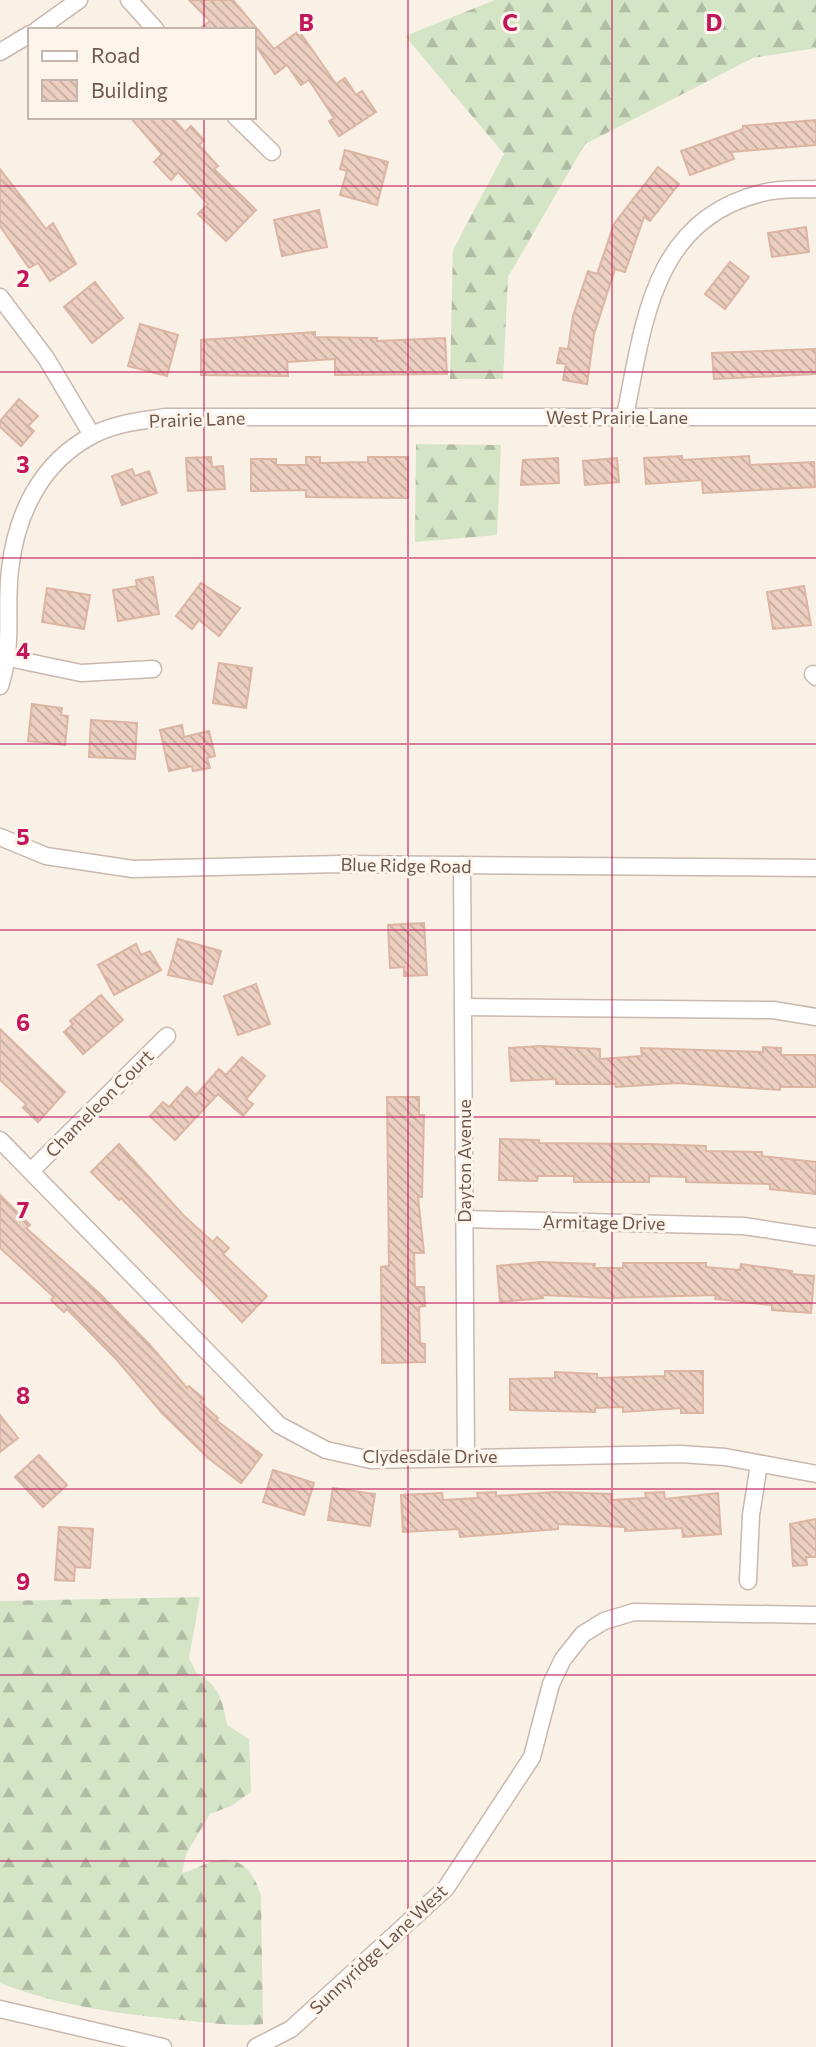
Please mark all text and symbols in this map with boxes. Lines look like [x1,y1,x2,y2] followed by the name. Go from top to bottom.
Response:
[298,8,314,36] text: B
[502,8,518,36] text: C
[706,8,723,36] text: D
[28,28,256,119] legend
[91,42,140,67] text: Road
[91,77,168,102] text: Building
[16,264,30,292] text: 2
[148,406,246,432] street label: Prairie Lane
[546,406,688,428] street label: West Prairie Lane
[16,450,30,478] text: 3
[16,636,30,664] text: 4
[16,822,30,850] text: 5
[340,853,472,877] street label: Blue Ridge Road
[16,1008,30,1036] text: 6
[40,1044,158,1162] street label: Chameleon Court
[453,1099,475,1223] street label: Dayton Avenue
[17,1195,29,1223] text: 7
[542,1210,666,1234] street label: Armitage Drive
[16,1381,30,1409] text: 8
[363,1445,497,1467] street label: Clydesdale Drive
[16,1567,30,1595] text: 9
[305,1880,451,2018] street label: Sunnyridge Lane West

